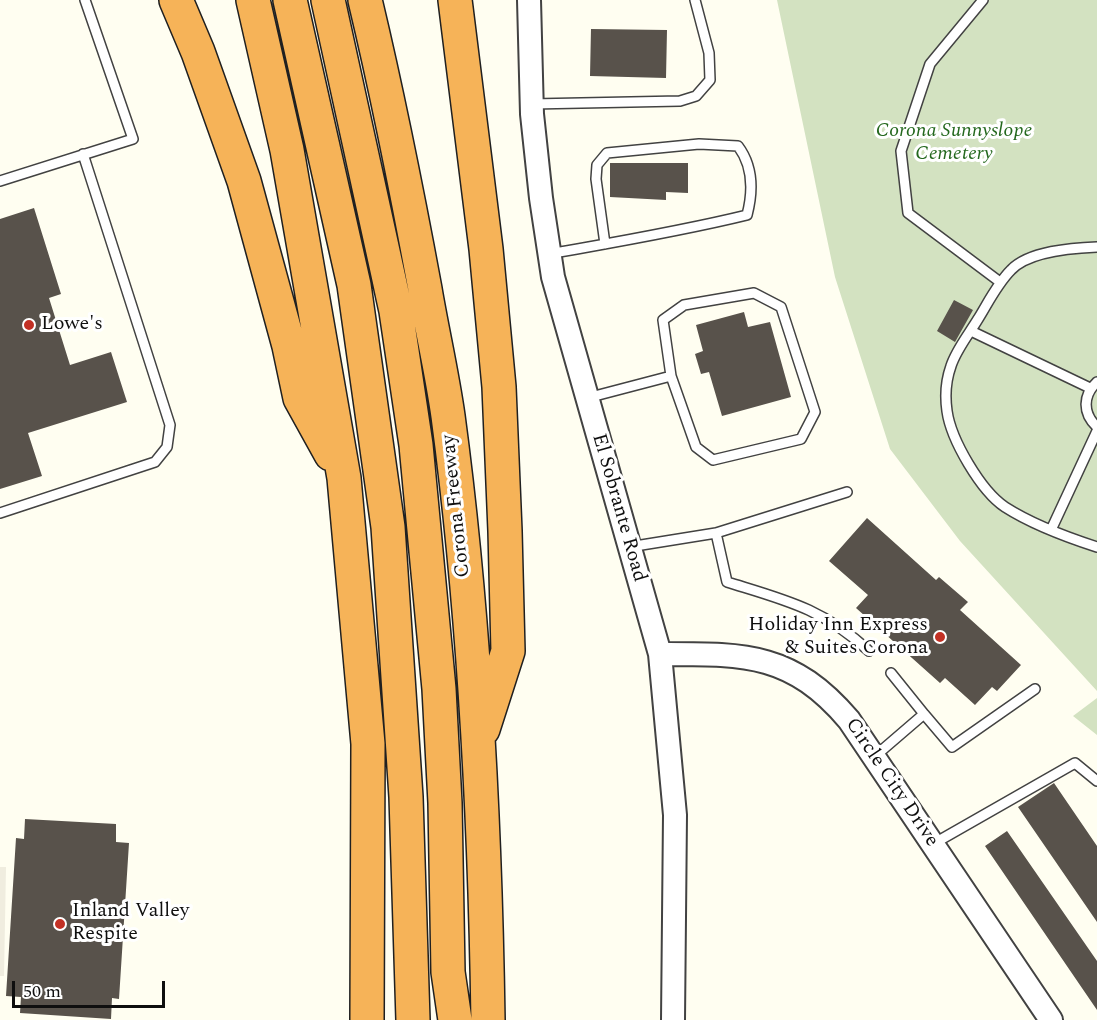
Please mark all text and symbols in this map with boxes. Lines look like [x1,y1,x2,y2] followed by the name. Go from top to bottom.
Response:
[876,120,1032,167] park label: Corona Sunnyslope Cemetery
[41,313,103,337] place label: Lowe's
[22,318,36,332] marker: Lowe's
[585,431,651,585] street label: El Sobrante Road
[438,433,476,579] street label: Corona Freeway
[748,614,928,661] place label: Holiday Inn Express & Suites Corona
[933,630,947,644] marker: Holiday Inn Express & Suites Corona
[839,714,943,852] street label: Circle City Drive
[72,900,189,947] place label: Inland Valley Respite
[53,917,67,931] marker: Inland Valley Respite
[15,969,168,1007] scale bar
[23,978,61,1005] text: 50 m

